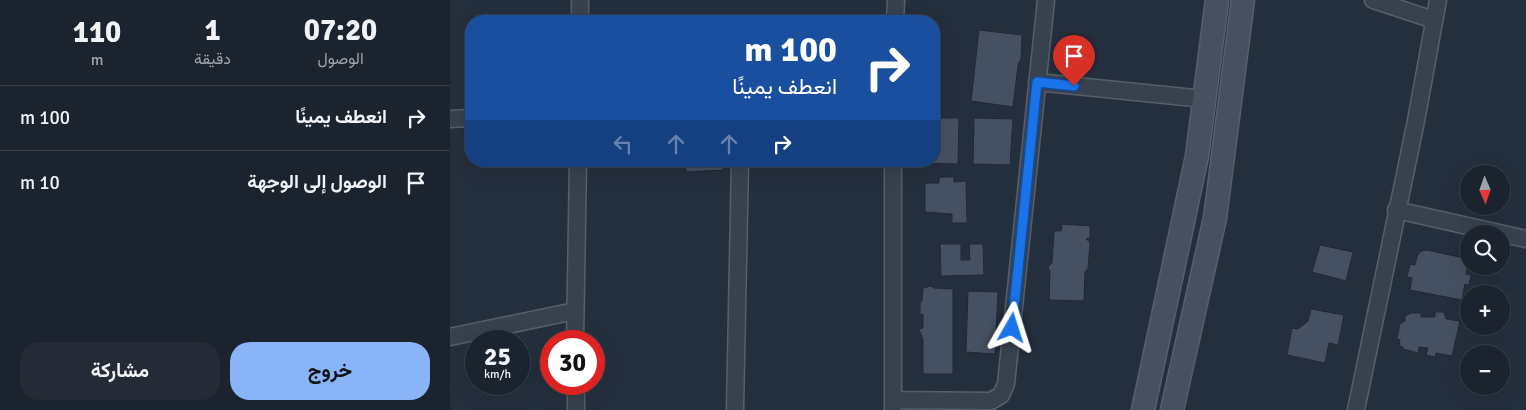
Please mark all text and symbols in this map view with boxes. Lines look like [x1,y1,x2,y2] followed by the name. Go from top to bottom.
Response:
[204,12,221,49] text: 1
[304,12,377,49] text: 07:20
[73,14,121,51] text: 110
[744,28,837,71] text: 100 m
[855,35,920,100] icon: right
[1053,35,1095,86] pin
[1060,42,1088,70] icon: arrive
[194,49,231,69] text: دقيقة
[317,49,364,69] text: الوصول
[91,50,103,70] text: m
[732,73,837,100] text: انعطف يمينًا
[402,104,430,132] icon: right
[295,105,387,129] text: انعطف يمينًا
[20,106,70,130] text: 100 m
[609,130,637,158] icon: left
[662,130,690,158] icon: ahead
[715,130,743,158] icon: ahead
[768,130,796,158] icon: right
[1460,165,1510,215] north arrow
[1460,165,1510,395] map controls
[402,169,430,197] icon: arrive
[247,170,387,194] text: الوصول إلى الوجهة
[20,171,60,195] text: 10 m
[1460,225,1510,275] button: search
[1460,285,1510,335] button: +
[985,301,1037,353] position arrow
[540,330,605,395] speed limit sign: 30
[484,341,511,372] text: 25
[20,342,220,400] button: مشاركة
[230,342,430,400] button: خروج
[1460,345,1510,395] button: −
[484,367,511,382] text: km/h

